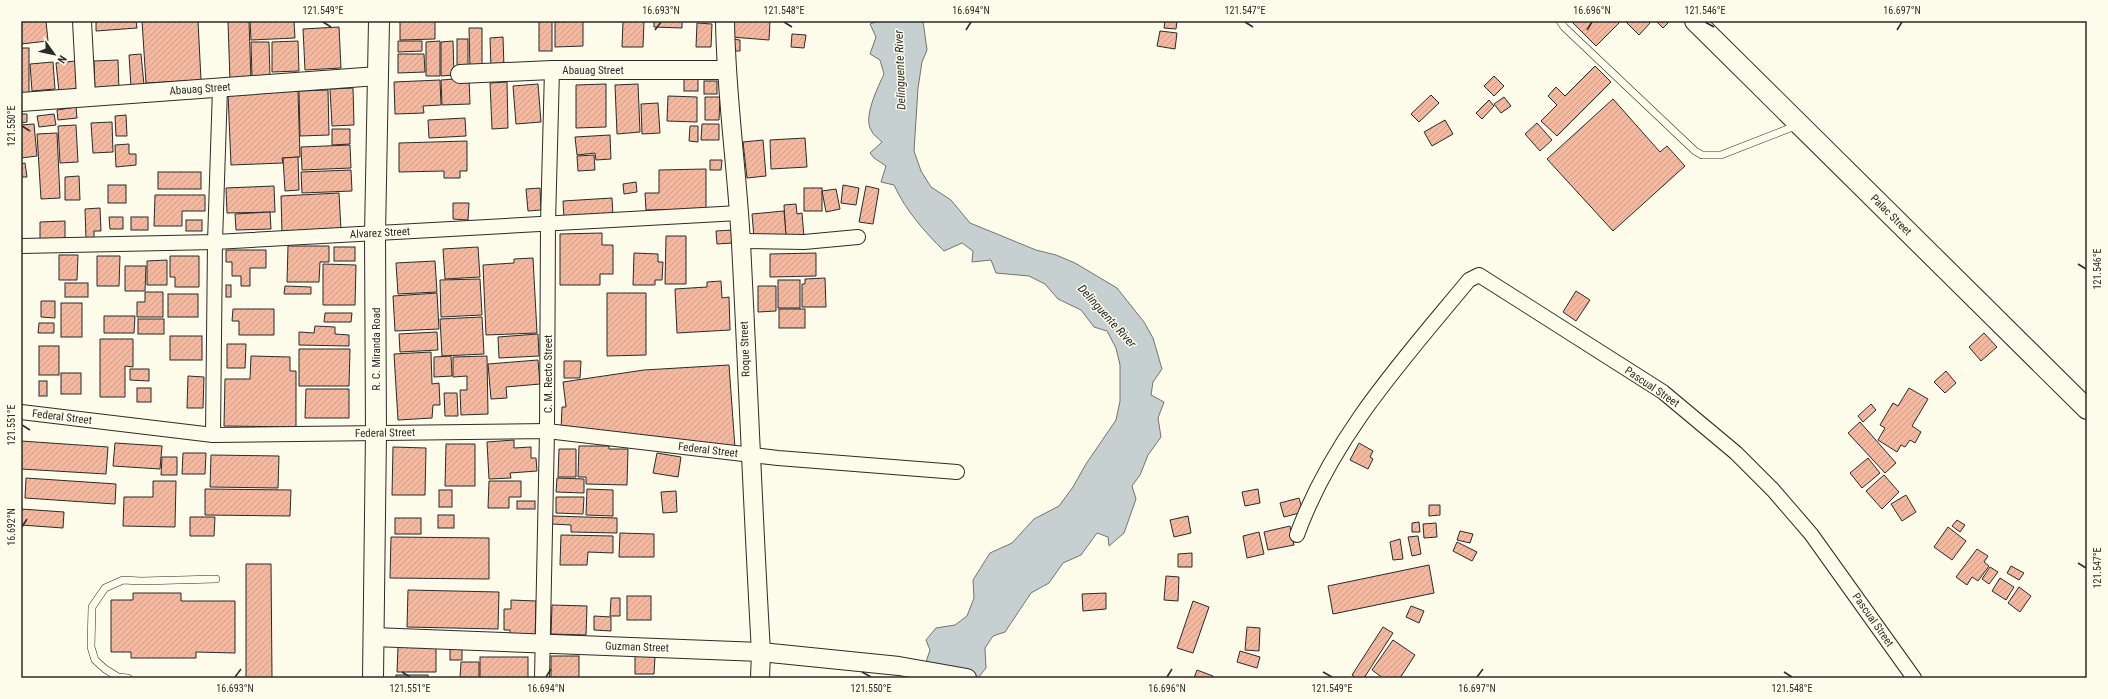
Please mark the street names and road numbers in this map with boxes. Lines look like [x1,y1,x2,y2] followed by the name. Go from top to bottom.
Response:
[562,64,624,77] street label: Abauag Street
[169,80,231,98] street label: Abauag Street
[1868,192,1914,238] street label: Palac Street
[350,225,410,241] street label: Alvarez Street
[370,308,383,390] street label: R. C. Miranda Road
[738,321,752,377] street label: Roque Street
[542,335,555,413] street label: C. M. Recto Street
[1622,364,1682,410] street label: Pascual Street
[31,407,93,427] street label: Federal Street
[355,426,415,440] street label: Federal Street
[677,440,739,460] street label: Federal Street
[1850,591,1896,649] street label: Pascual Street
[605,639,669,655] street label: Guzman Street

